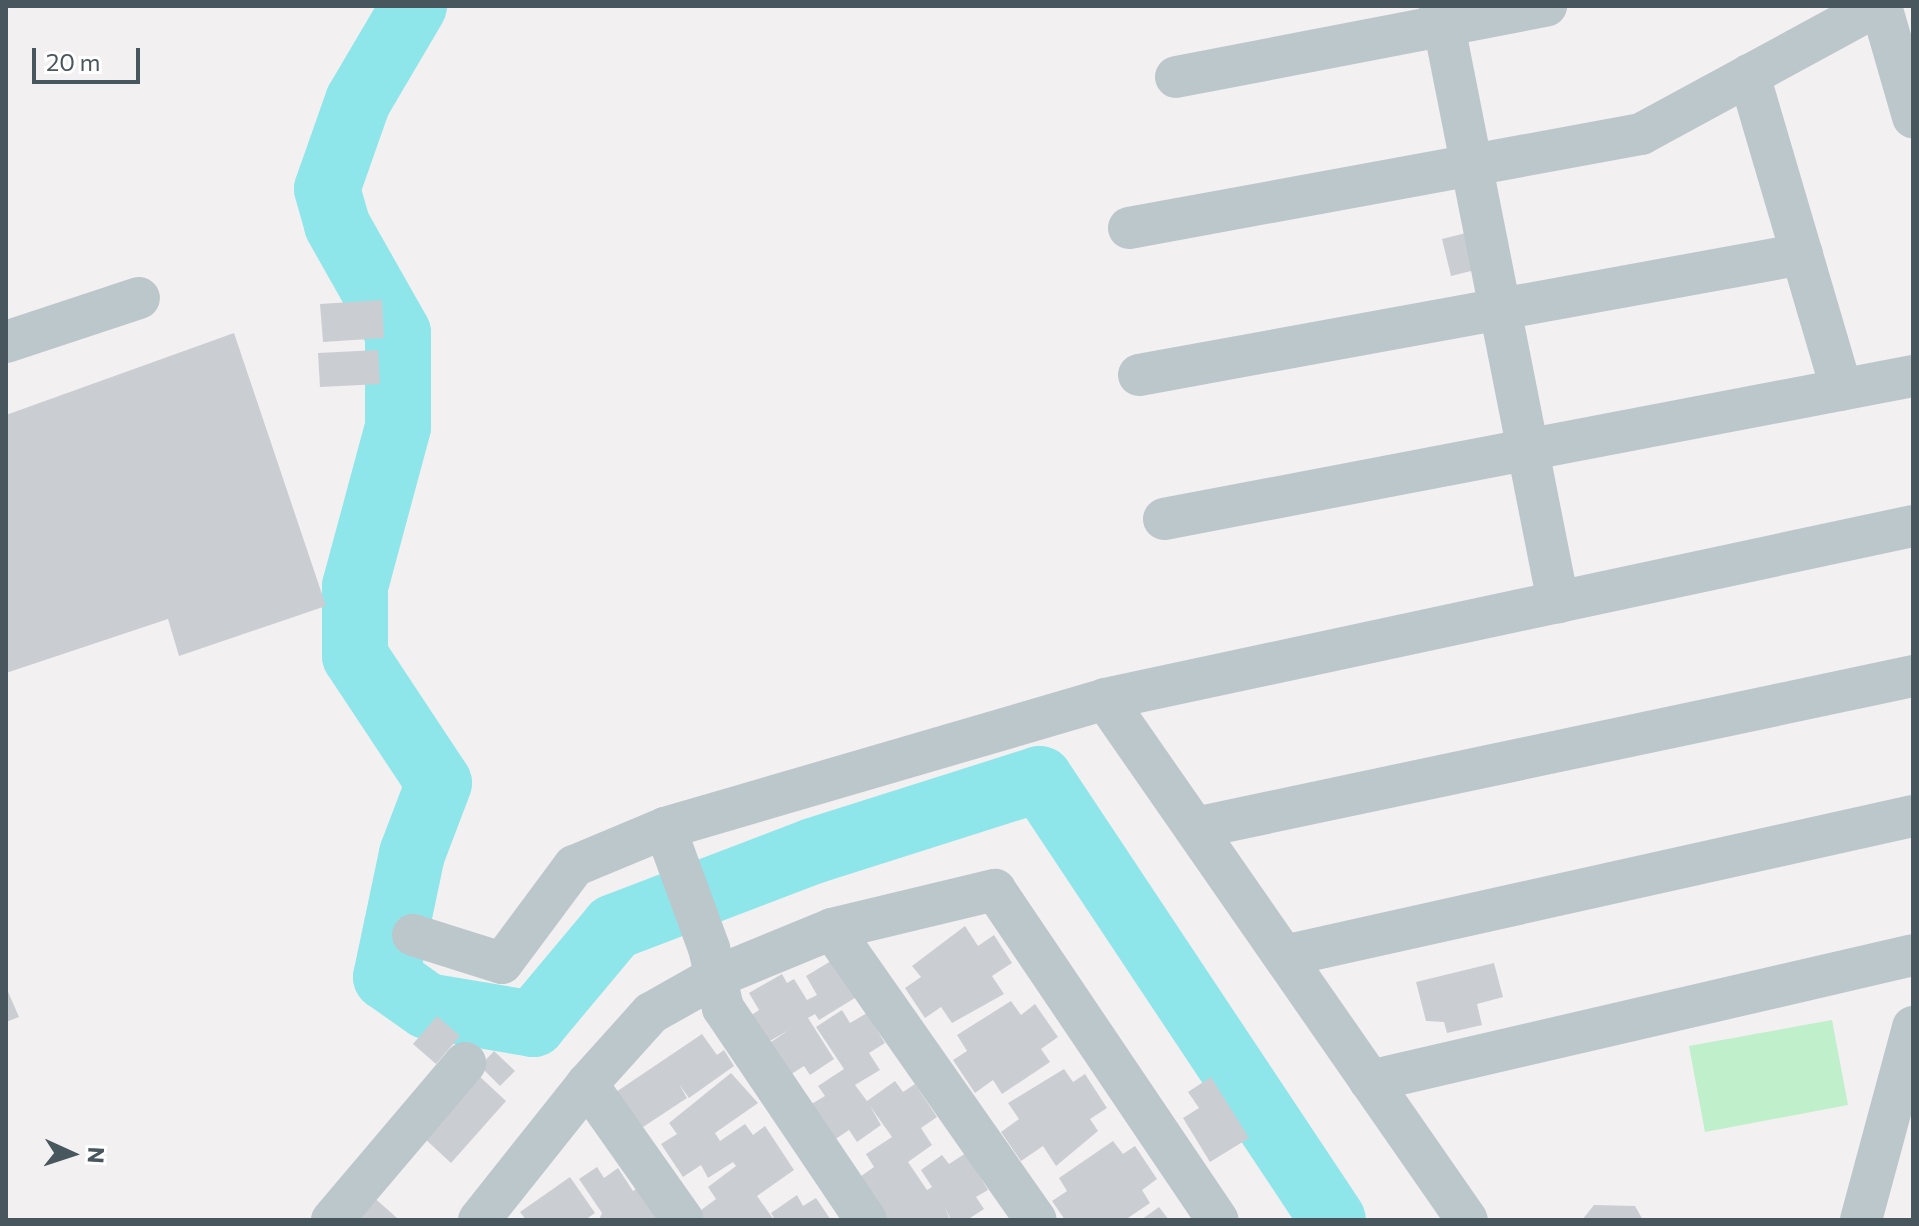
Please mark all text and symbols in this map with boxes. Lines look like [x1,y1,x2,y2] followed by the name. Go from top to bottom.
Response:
[36,32,144,82] scale bar
[46,47,100,76] text: 20 m
[32,1114,112,1194] north arrow
[83,1146,110,1164] text: N

